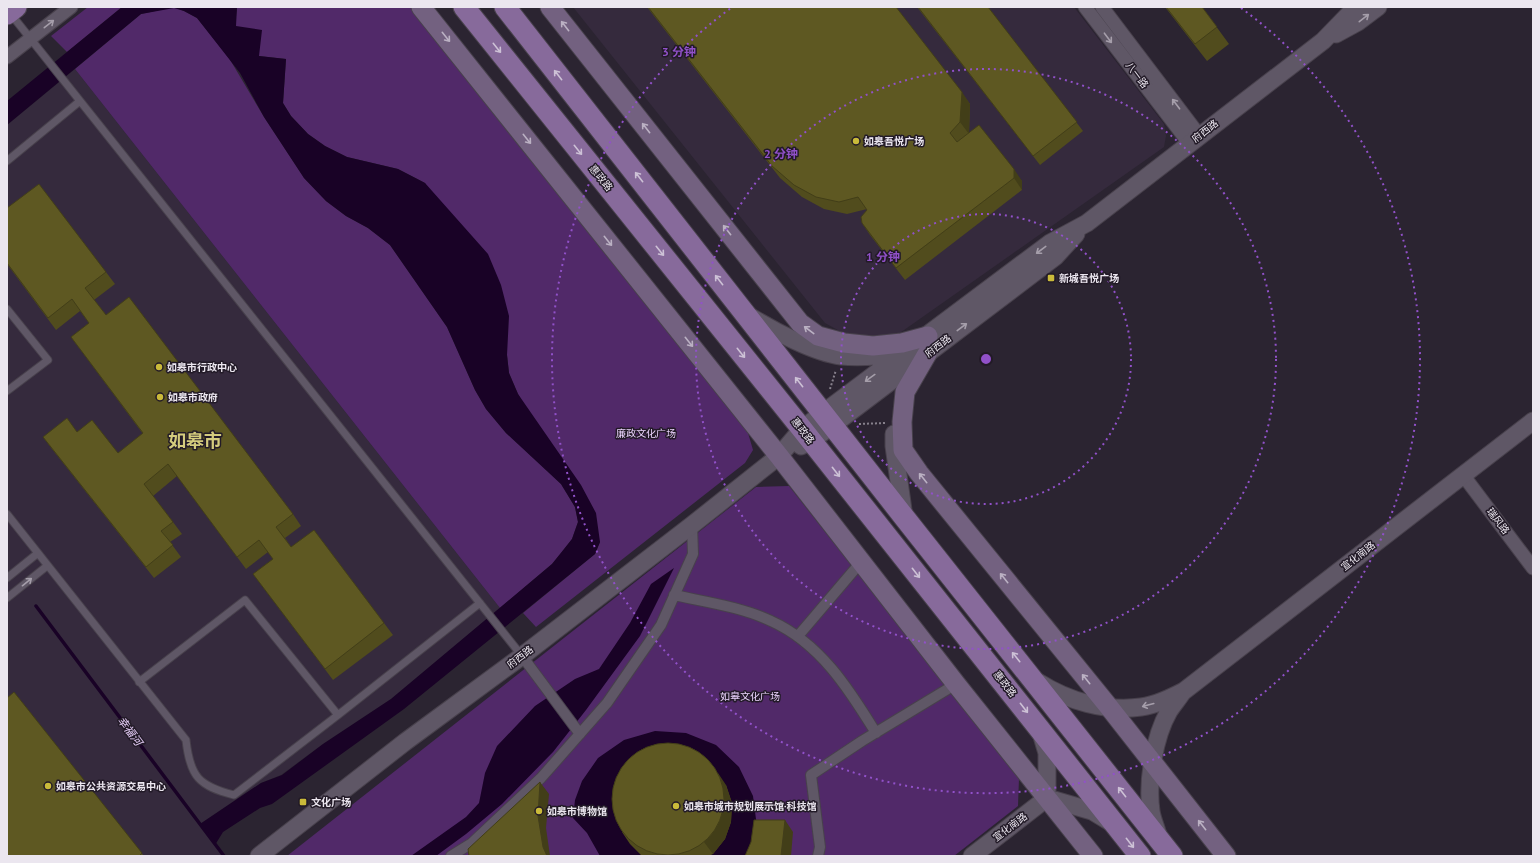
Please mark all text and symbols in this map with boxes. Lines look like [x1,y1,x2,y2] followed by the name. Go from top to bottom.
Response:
[1358,14,1369,22] one-way arrow
[43,20,54,29] one-way arrow
[561,21,570,32] one-way arrow
[441,32,450,43] one-way arrow
[1104,32,1113,43] one-way arrow
[493,43,501,54] one-way arrow
[662,44,696,59] text: 3 分钟
[1123,59,1151,91] street label: 八一路
[554,70,563,81] one-way arrow
[1172,99,1180,110] one-way arrow
[1189,117,1221,145] street label: 府西路
[642,123,650,134] one-way arrow
[522,134,531,145] one-way arrow
[864,135,924,148] place label: 如皋吾悦广场
[851,136,861,146] marker: 如皋吾悦广场
[574,144,583,155] one-way arrow
[764,146,798,161] text: 2 分钟
[587,162,615,194] street label: 惠政路
[635,172,643,183] one-way arrow
[722,224,731,235] one-way arrow
[603,235,612,246] one-way arrow
[1036,245,1047,254] one-way arrow
[655,246,664,257] one-way arrow
[866,249,900,264] text: 1 分钟
[1059,272,1119,285] place label: 新城吾悦广场
[1046,273,1056,283] marker: 新城吾悦广场
[715,274,724,285] one-way arrow
[957,323,968,331] one-way arrow
[804,326,815,334] one-way arrow
[922,332,954,360] street label: 府西路
[684,337,693,348] one-way arrow
[737,347,745,358] one-way arrow
[979,352,993,366] centre of rings
[167,361,237,374] place label: 如皋市行政中心
[154,362,164,372] marker: 如皋市行政中心
[865,374,876,383] one-way arrow
[795,377,803,388] one-way arrow
[168,391,218,404] place label: 如皋市政府
[155,392,165,402] marker: 如皋市政府
[789,415,817,447] street label: 惠政路
[616,427,676,440] park label: 廉政文化广场
[168,429,222,452] district label: 如皋市
[831,466,840,477] one-way arrow
[918,472,927,483] one-way arrow
[1484,505,1512,537] street label: 瑞风路
[1338,539,1378,573] street label: 宣化南路
[912,568,921,579] one-way arrow
[1000,573,1009,584] one-way arrow
[22,578,33,587] one-way arrow
[504,643,536,671] street label: 府西路
[1011,652,1020,663] one-way arrow
[991,668,1019,700] street label: 惠政路
[1082,674,1091,685] one-way arrow
[720,690,780,703] park label: 如皋文化广场
[1141,702,1154,710] one-way arrow
[1019,703,1028,714] one-way arrow
[114,714,147,750] water label: 幸福河
[56,780,166,793] place label: 如皋市公共资源交易中心
[43,781,53,791] marker: 如皋市公共资源交易中心
[1118,787,1126,798] one-way arrow
[311,796,351,809] place label: 文化广场
[298,797,308,807] marker: 文化广场
[684,800,817,813] place label: 如皋市城市规划展示馆·科技馆
[671,801,681,811] marker: 如皋市城市规划展示馆·科技馆
[547,805,607,818] place label: 如皋市博物馆
[534,806,544,816] marker: 如皋市博物馆
[990,810,1030,844] street label: 宣化南路
[1197,820,1206,831] one-way arrow
[1126,837,1134,848] one-way arrow

